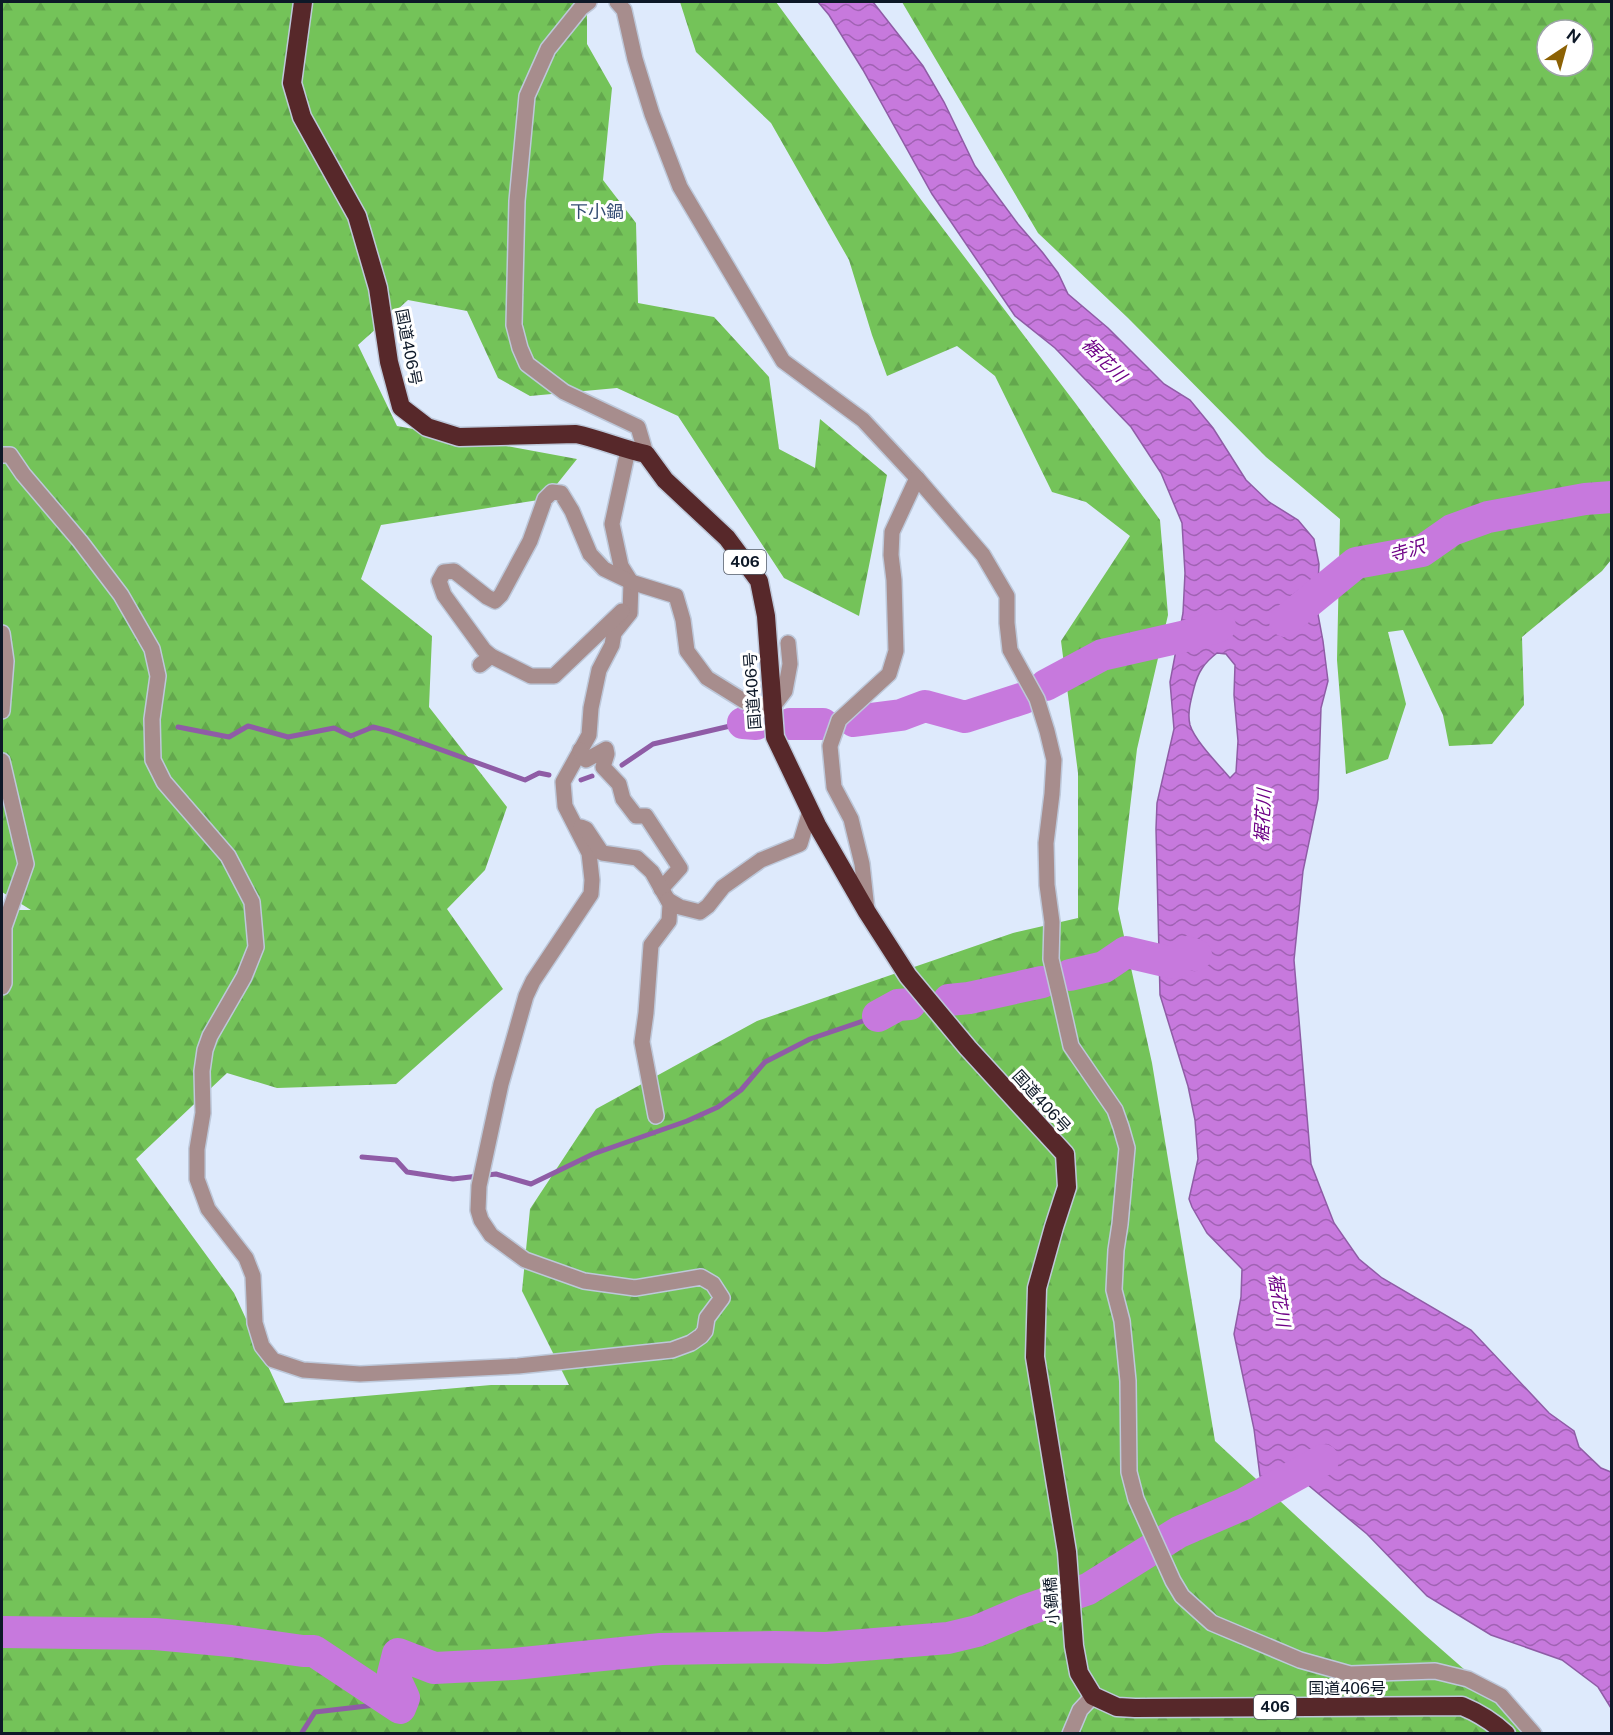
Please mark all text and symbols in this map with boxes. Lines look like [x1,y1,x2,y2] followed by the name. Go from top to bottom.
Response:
[1535,18,1595,78] north arrow
[1563,25,1584,48] text: N
[570,201,624,222] district label: 下小鍋
[392,307,425,387] street label: 国道406号
[1078,333,1132,388] water label: 裾花川
[1387,535,1429,566] water label: 寺沢
[724,550,766,574] road number: 406
[740,652,765,730] street label: 国道406号
[1251,786,1275,843] water label: 裾花川
[1009,1066,1075,1137] street label: 国道406号
[1265,1272,1294,1330] water label: 裾花川
[1040,1576,1063,1626] street label: 小鍋橋
[1308,1679,1386,1698] street label: 国道406号
[1254,1695,1296,1719] road number: 406

